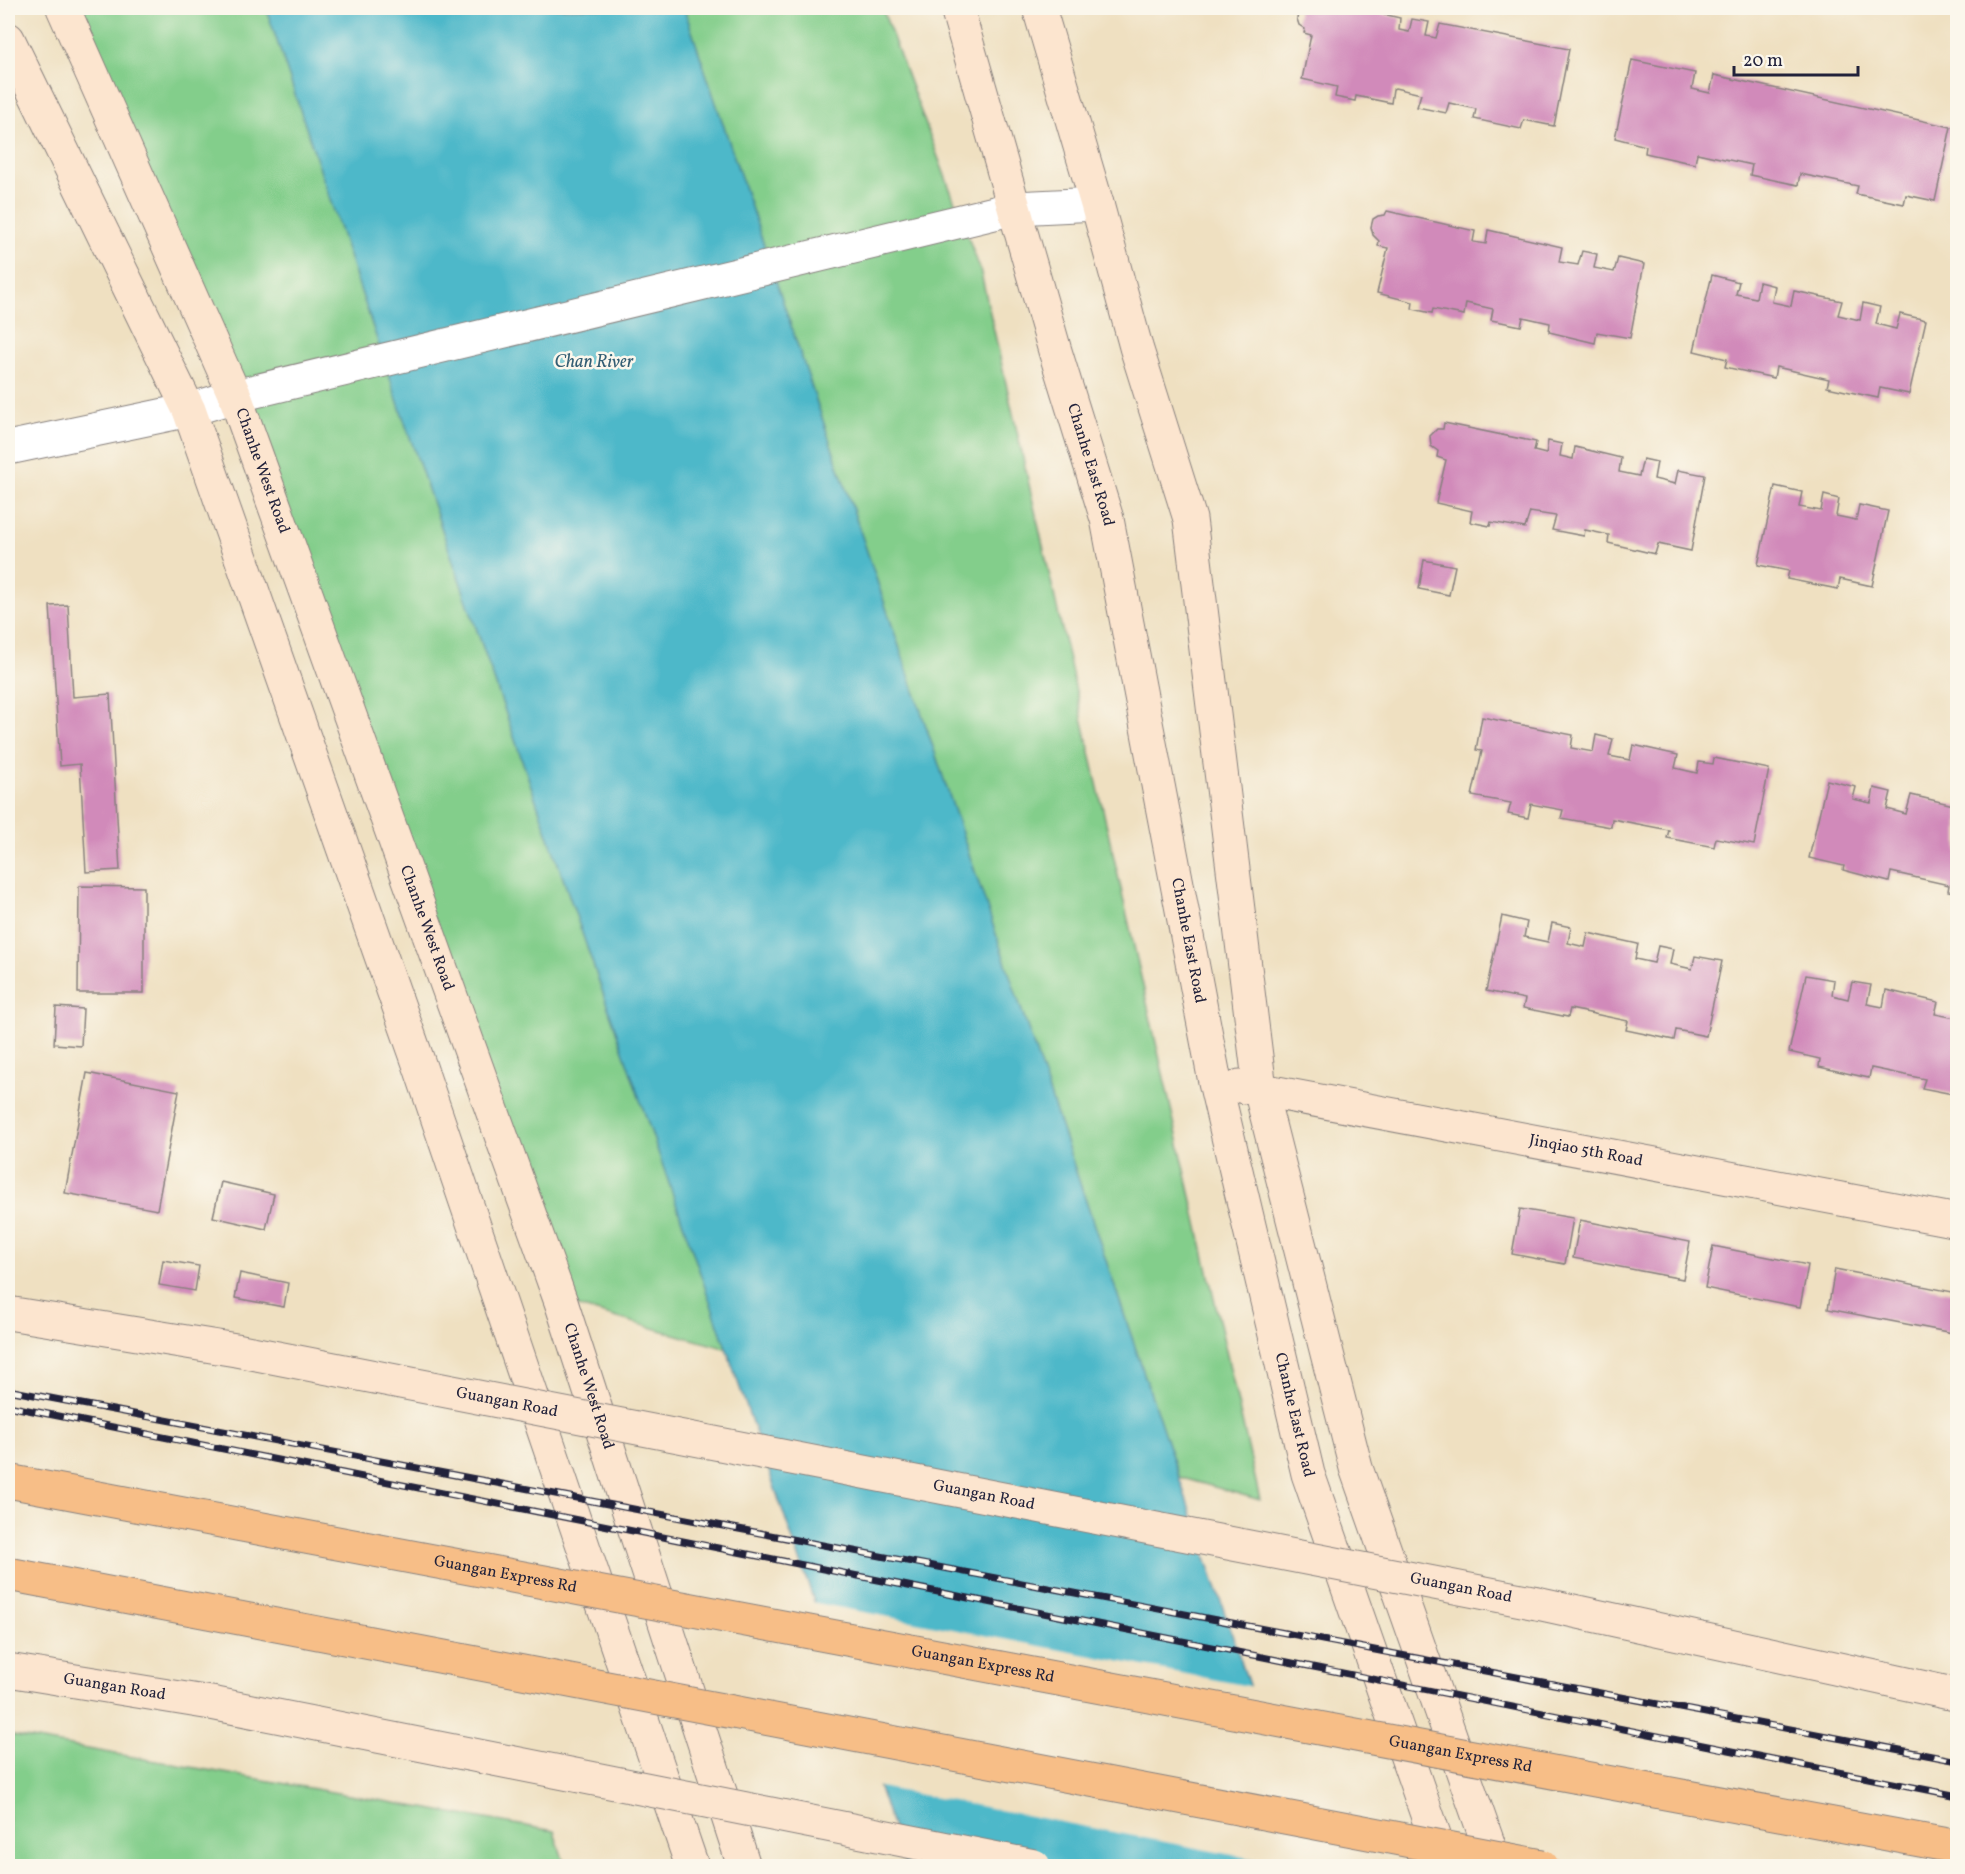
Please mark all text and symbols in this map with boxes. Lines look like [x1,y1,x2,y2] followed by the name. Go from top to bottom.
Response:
[1734,39,1858,77] scale bar
[1743,49,1783,74] text: 20 m
[555,350,634,375] water label: Chan River
[1061,401,1119,528] street label: Chanhe East Road
[229,405,295,537] street label: Chanhe West Road
[394,863,459,994] street label: Chanhe West Road
[1165,876,1211,1005] street label: Chanhe East Road
[1527,1130,1645,1172] street label: Jinqiao 5th Road
[558,1320,619,1452] street label: Chanhe West Road
[1269,1350,1319,1479] street label: Chanhe East Road
[454,1382,560,1423] street label: Guangan Road
[931,1475,1037,1516] street label: Guangan Road
[432,1550,579,1599] street label: Guangan Express Rd
[1408,1568,1514,1609] street label: Guangan Road
[909,1640,1056,1689] street label: Guangan Express Rd
[62,1668,167,1706] street label: Guangan Road
[1387,1730,1534,1779] street label: Guangan Express Rd

